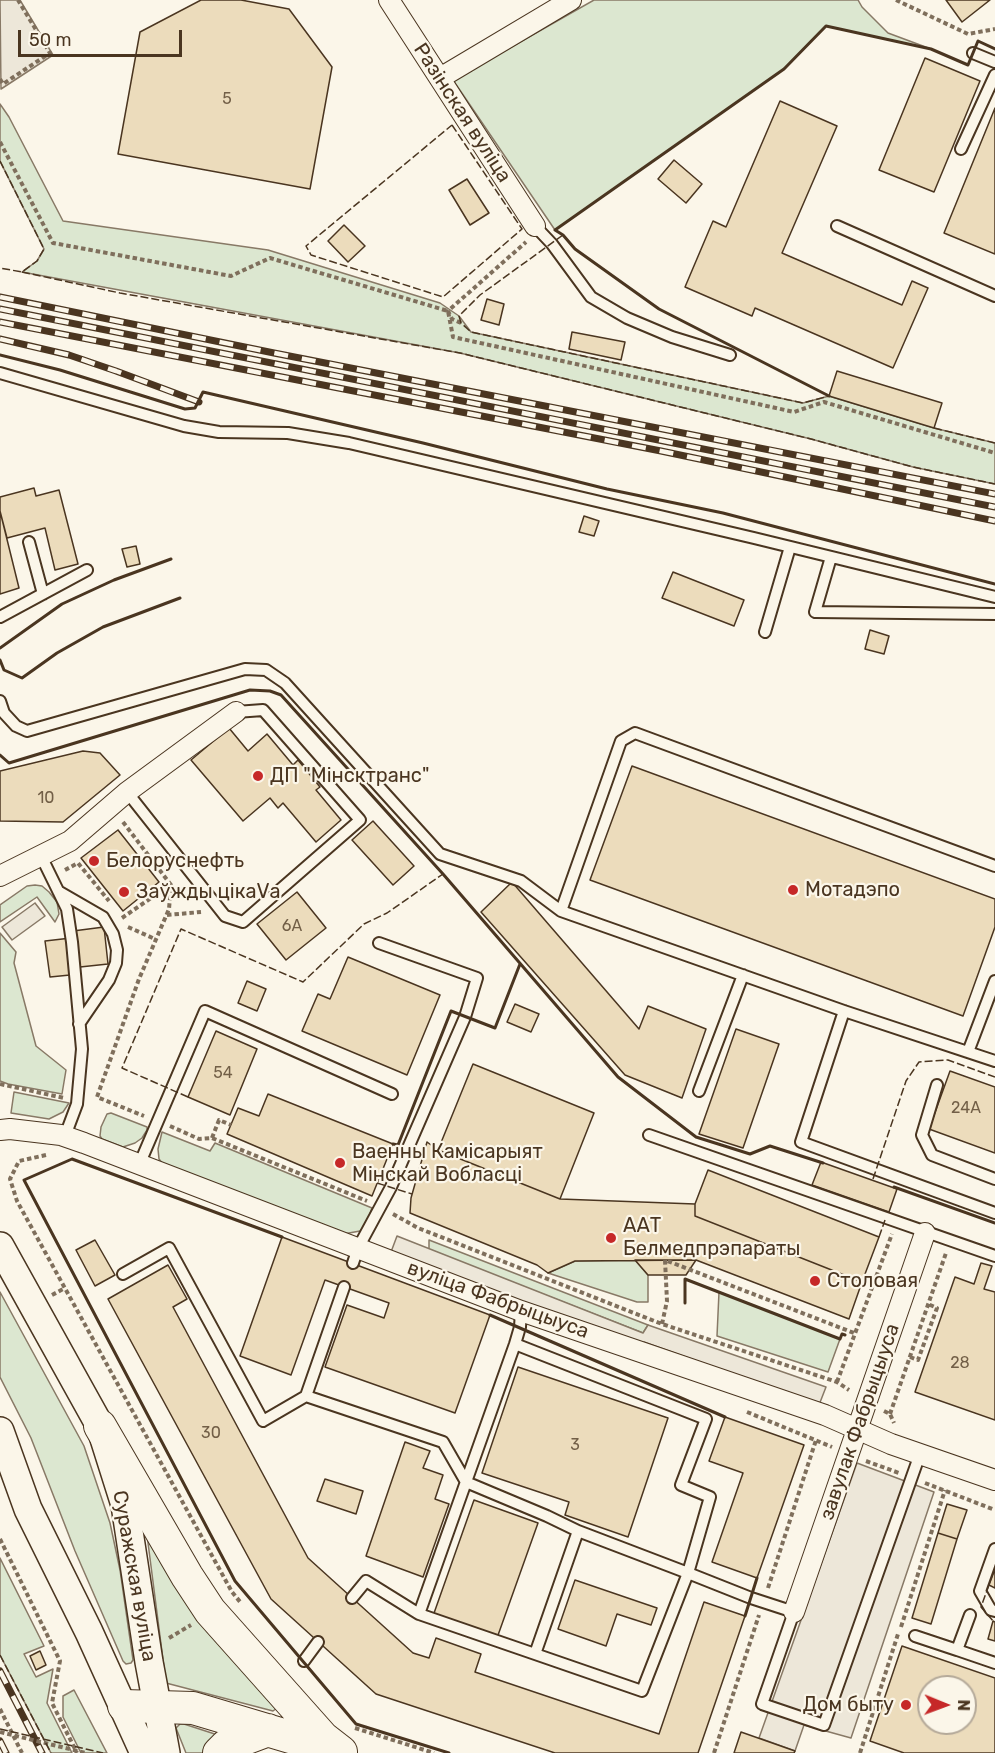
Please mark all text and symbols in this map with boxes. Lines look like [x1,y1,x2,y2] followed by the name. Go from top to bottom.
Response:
[21,18,184,56] scale bar
[29,29,72,51] text: 50 m
[408,39,516,187] street label: Разінская вуліца
[222,89,232,109] house number: 5
[270,764,429,788] place label: ДП "Мінсктранс"
[251,769,265,783] marker: ДП "Мінсктранс"
[37,788,55,808] house number: 10
[106,849,244,873] place label: Белоруснефть
[87,854,101,868] marker: Белоруснефть
[805,878,900,902] place label: Мотадэпо
[136,880,281,904] place label: Заўжды цікаVа
[786,883,800,897] marker: Мотадэпо
[117,885,131,899] marker: Заўжды цікаVа
[282,916,302,936] house number: 6А
[213,1063,233,1083] house number: 54
[951,1098,981,1118] house number: 24А
[352,1140,543,1187] place label: Ваенны Камісарыят Мінскай Вобласці
[333,1156,347,1170] marker: Ваенны Камісарыят Мінскай Вобласці
[623,1214,800,1261] place label: ААТ Белмедпрэпараты
[604,1231,618,1245] marker: ААТ Белмедпрэпараты
[404,1256,592,1344] street label: вуліца Фабрыцыуса
[827,1269,918,1293] place label: Столовая
[808,1274,822,1288] marker: Столовая
[815,1321,905,1523] street label: завулак Фабрыцыуса
[950,1353,970,1373] house number: 28
[201,1423,221,1443] house number: 30
[570,1435,580,1455] house number: 3
[107,1489,161,1663] street label: Суражская вуліца
[917,1675,977,1735] north arrow
[803,1693,894,1717] place label: Дом быту
[899,1698,913,1712] marker: Дом быту
[954,1699,973,1711] text: N

